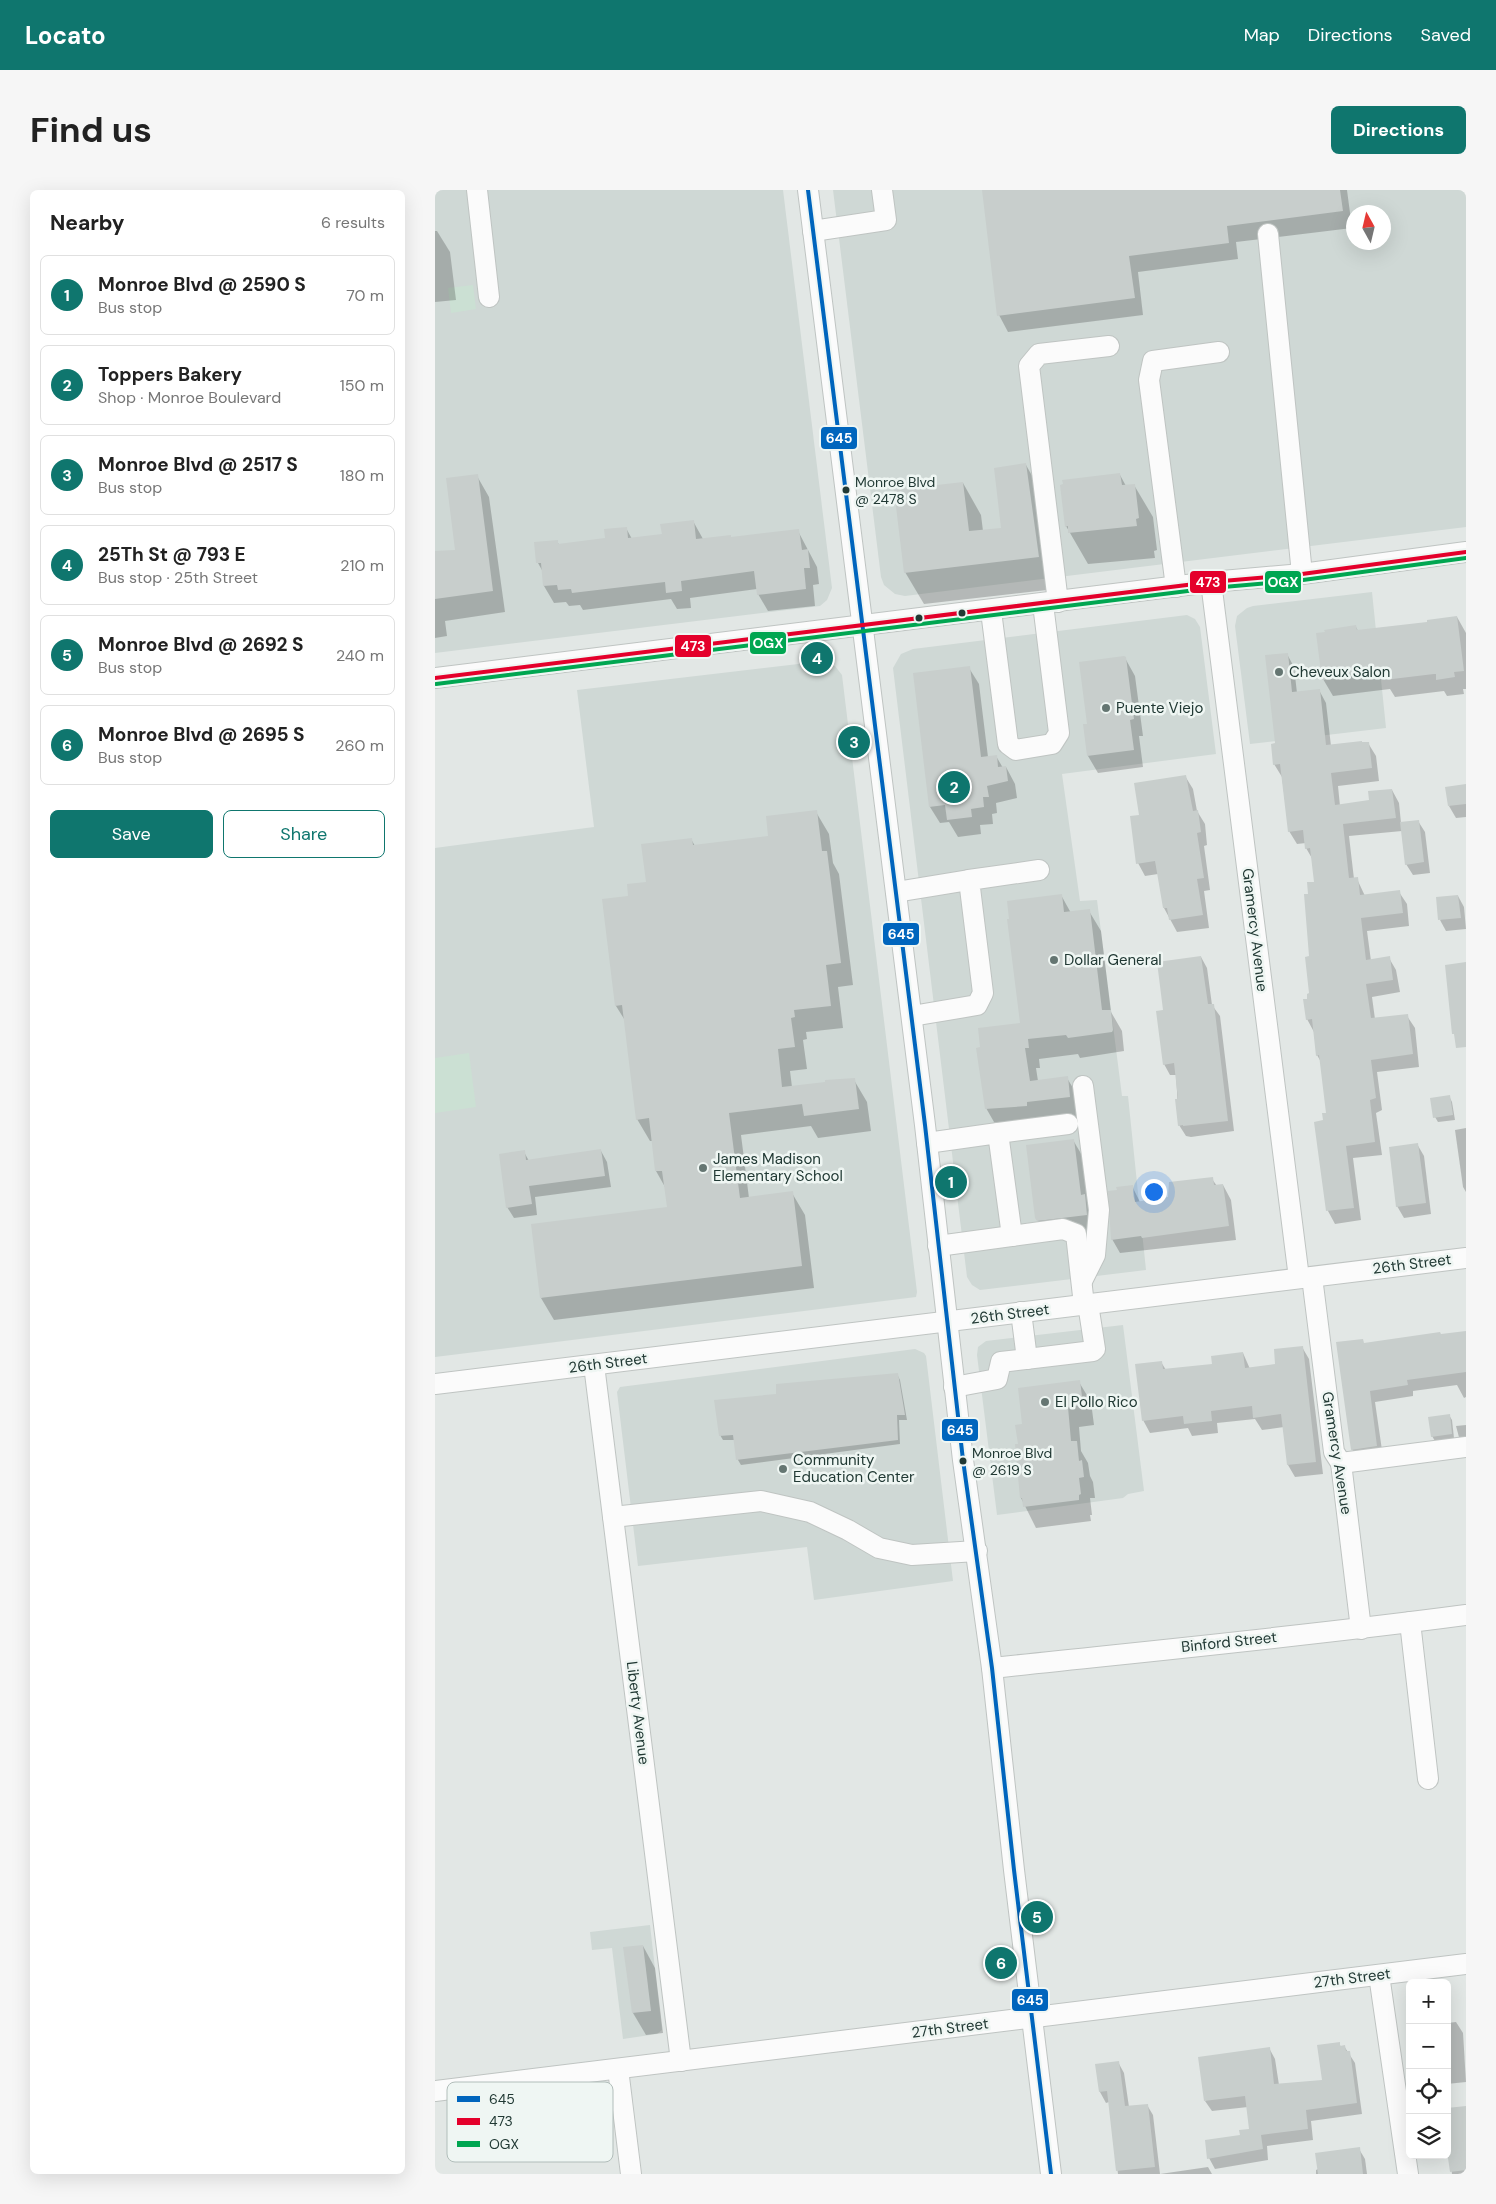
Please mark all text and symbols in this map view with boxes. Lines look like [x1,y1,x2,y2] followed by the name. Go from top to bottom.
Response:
[25,20,106,51] text: Locato
[1244,23,1280,47] text: Map
[1308,23,1393,47] text: Directions
[1421,23,1471,47] text: Saved
[1331,106,1466,154] button: Directions
[30,107,152,153] text: Find us
[1346,205,1391,250] north arrow
[50,209,124,237] text: Nearby
[321,212,385,233] text: 6 results
[98,272,306,297] text: Monroe Blvd @ 2590 S
[64,285,70,306] text: 1
[346,285,384,306] text: 70 m
[98,297,162,318] text: Bus stop
[98,362,242,387] text: Toppers Bakery
[62,375,72,396] text: 2
[340,375,384,396] text: 150 m
[98,387,281,408] text: Shop · Monroe Boulevard
[820,426,858,450] line badge: 645
[826,429,852,447] text: 645
[98,452,298,477] text: Monroe Blvd @ 2517 S
[62,465,72,486] text: 3
[340,465,384,486] text: 180 m
[855,473,935,508] place label: Monroe Blvd @ 2478 S
[98,477,162,498] text: Bus stop
[841,485,851,495] marker: Monroe Blvd @ 2478 S
[98,542,246,567] text: 25Th St @ 793 E
[62,555,72,576] text: 4
[340,555,384,576] text: 210 m
[98,567,258,588] text: Bus stop · 25th Street
[1189,570,1227,594] line badge: 473
[1264,570,1302,594] line badge: OGX
[1196,573,1220,591] text: 473
[1267,573,1299,591] text: OGX
[957,608,967,618] unlabelled marker
[914,613,924,623] unlabelled marker
[749,631,787,655] line badge: OGX
[98,632,303,657] text: Monroe Blvd @ 2692 S
[674,634,712,658] line badge: 473
[752,634,784,652] text: OGX
[681,637,705,655] text: 473
[801,639,833,677] pin: 4
[62,645,72,666] text: 5
[336,645,384,666] text: 240 m
[98,657,162,678] text: Bus stop
[1289,662,1390,682] place label: Cheveux Salon
[1273,666,1285,678] marker: Cheveux Salon
[1116,698,1203,718] place label: Puente Viejo
[1100,702,1112,714] marker: Puente Viejo
[98,722,304,747] text: Monroe Blvd @ 2695 S
[838,723,870,761] pin: 3
[62,735,72,756] text: 6
[335,735,384,756] text: 260 m
[98,747,162,768] text: Bus stop
[938,768,970,806] pin: 2
[50,810,213,858] button: Save
[223,810,385,858] button: Share
[1238,867,1272,993] street label: Gramercy Avenue
[882,922,920,946] line badge: 645
[888,925,914,943] text: 645
[1064,950,1162,970] place label: Dollar General
[1048,954,1060,966] marker: Dollar General
[713,1149,843,1186] place label: James Madison Elementary School
[697,1162,709,1174] marker: James Madison Elementary School
[935,1163,967,1201] pin: 1
[1141,1179,1167,1205] your location
[1372,1249,1453,1279] street label: 26th Street
[970,1299,1051,1329] street label: 26th Street
[568,1348,649,1378] street label: 26th Street
[1317,1390,1357,1516] street label: Gramercy Avenue
[1055,1392,1138,1412] place label: El Pollo Rico
[1039,1396,1051,1408] marker: El Pollo Rico
[941,1418,979,1442] line badge: 645
[947,1421,973,1439] text: 645
[972,1444,1052,1479] place label: Monroe Blvd @ 2619 S
[793,1450,915,1487] place label: Community Education Center
[958,1456,968,1466] marker: Monroe Blvd @ 2619 S
[777,1463,789,1475] marker: Community Education Center
[1180,1627,1278,1657] street label: Binford Street
[622,1660,654,1766] street label: Liberty Avenue
[1021,1898,1053,1936] pin: 5
[985,1944,1017,1982] pin: 6
[1312,1963,1392,1993] street label: 27th Street
[1406,1979,1451,2159] map controls
[1406,1979,1451,2024] button: +
[1011,1988,1049,2012] line badge: 645
[1017,1991,1043,2009] text: 645
[910,2013,990,2043] street label: 27th Street
[1406,2024,1451,2069] button: −
[1406,2069,1451,2114] button: locate
[447,2082,613,2162] legend
[489,2090,515,2108] text: 645
[489,2112,513,2130] text: 473
[1406,2114,1451,2159] button: layers
[489,2135,519,2153] text: OGX

